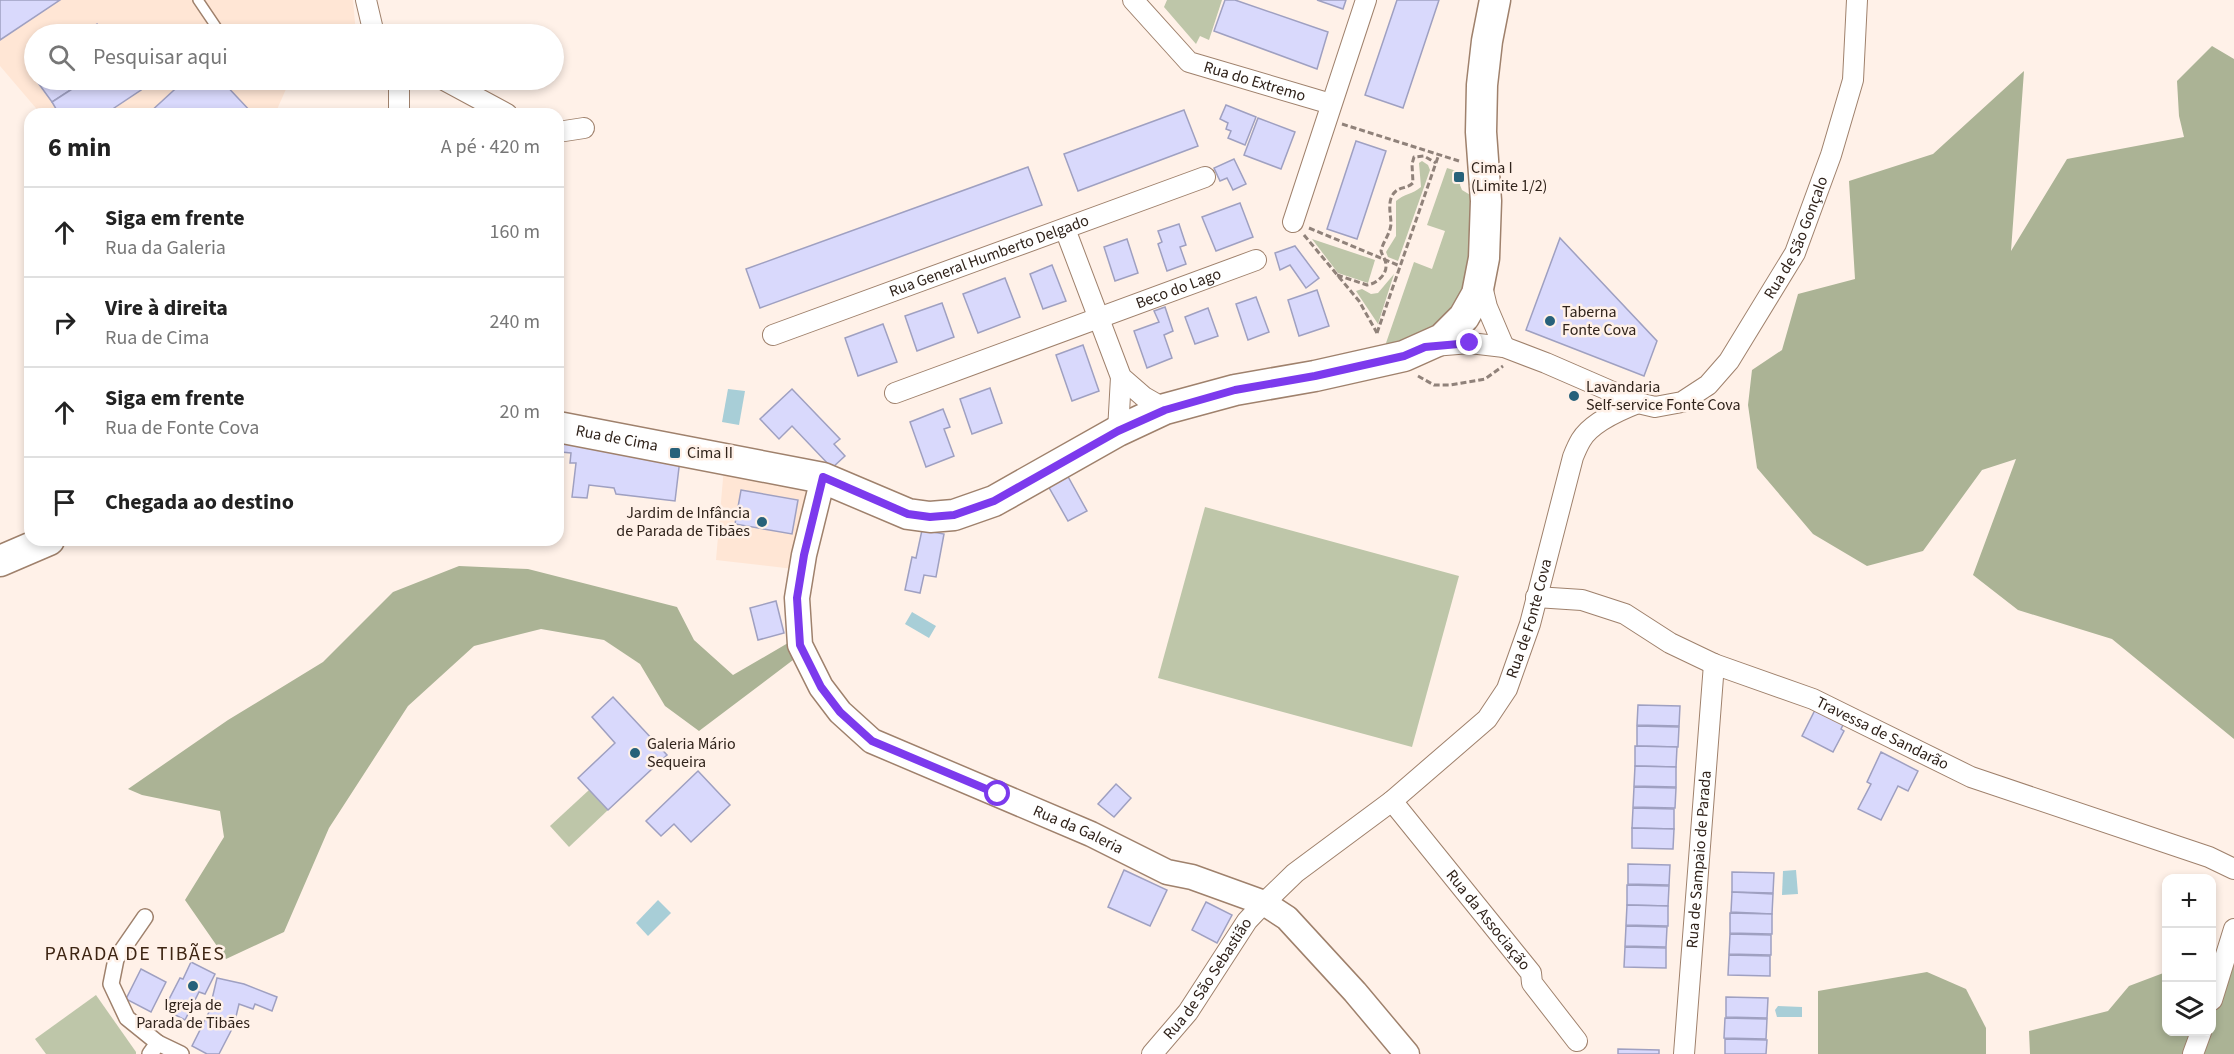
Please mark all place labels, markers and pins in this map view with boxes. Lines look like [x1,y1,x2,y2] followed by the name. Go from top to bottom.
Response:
[1471,157,1547,197] place label: Cima I (Limite 1/2)
[1452,170,1466,184] marker: Cima I (Limite 1/2)
[1562,301,1636,341] place label: Taberna Fonte Cova
[1543,314,1557,328] marker: Taberna Fonte Cova
[1586,376,1741,416] place label: Lavandaria Self-service Fonte Cova
[1567,389,1581,403] marker: Lavandaria Self-service Fonte Cova
[687,442,733,464] place label: Cima II
[668,446,682,460] marker: Cima II
[616,502,750,542] place label: Jardim de Infância de Parada de Tibães
[755,515,769,529] marker: Jardim de Infância de Parada de Tibães
[647,733,736,773] place label: Galeria Mário Sequeira
[628,746,642,760] marker: Galeria Mário Sequeira
[186,979,200,993] marker: Igreja de Parada de Tibães
[136,994,250,1034] place label: Igreja de Parada de Tibães

